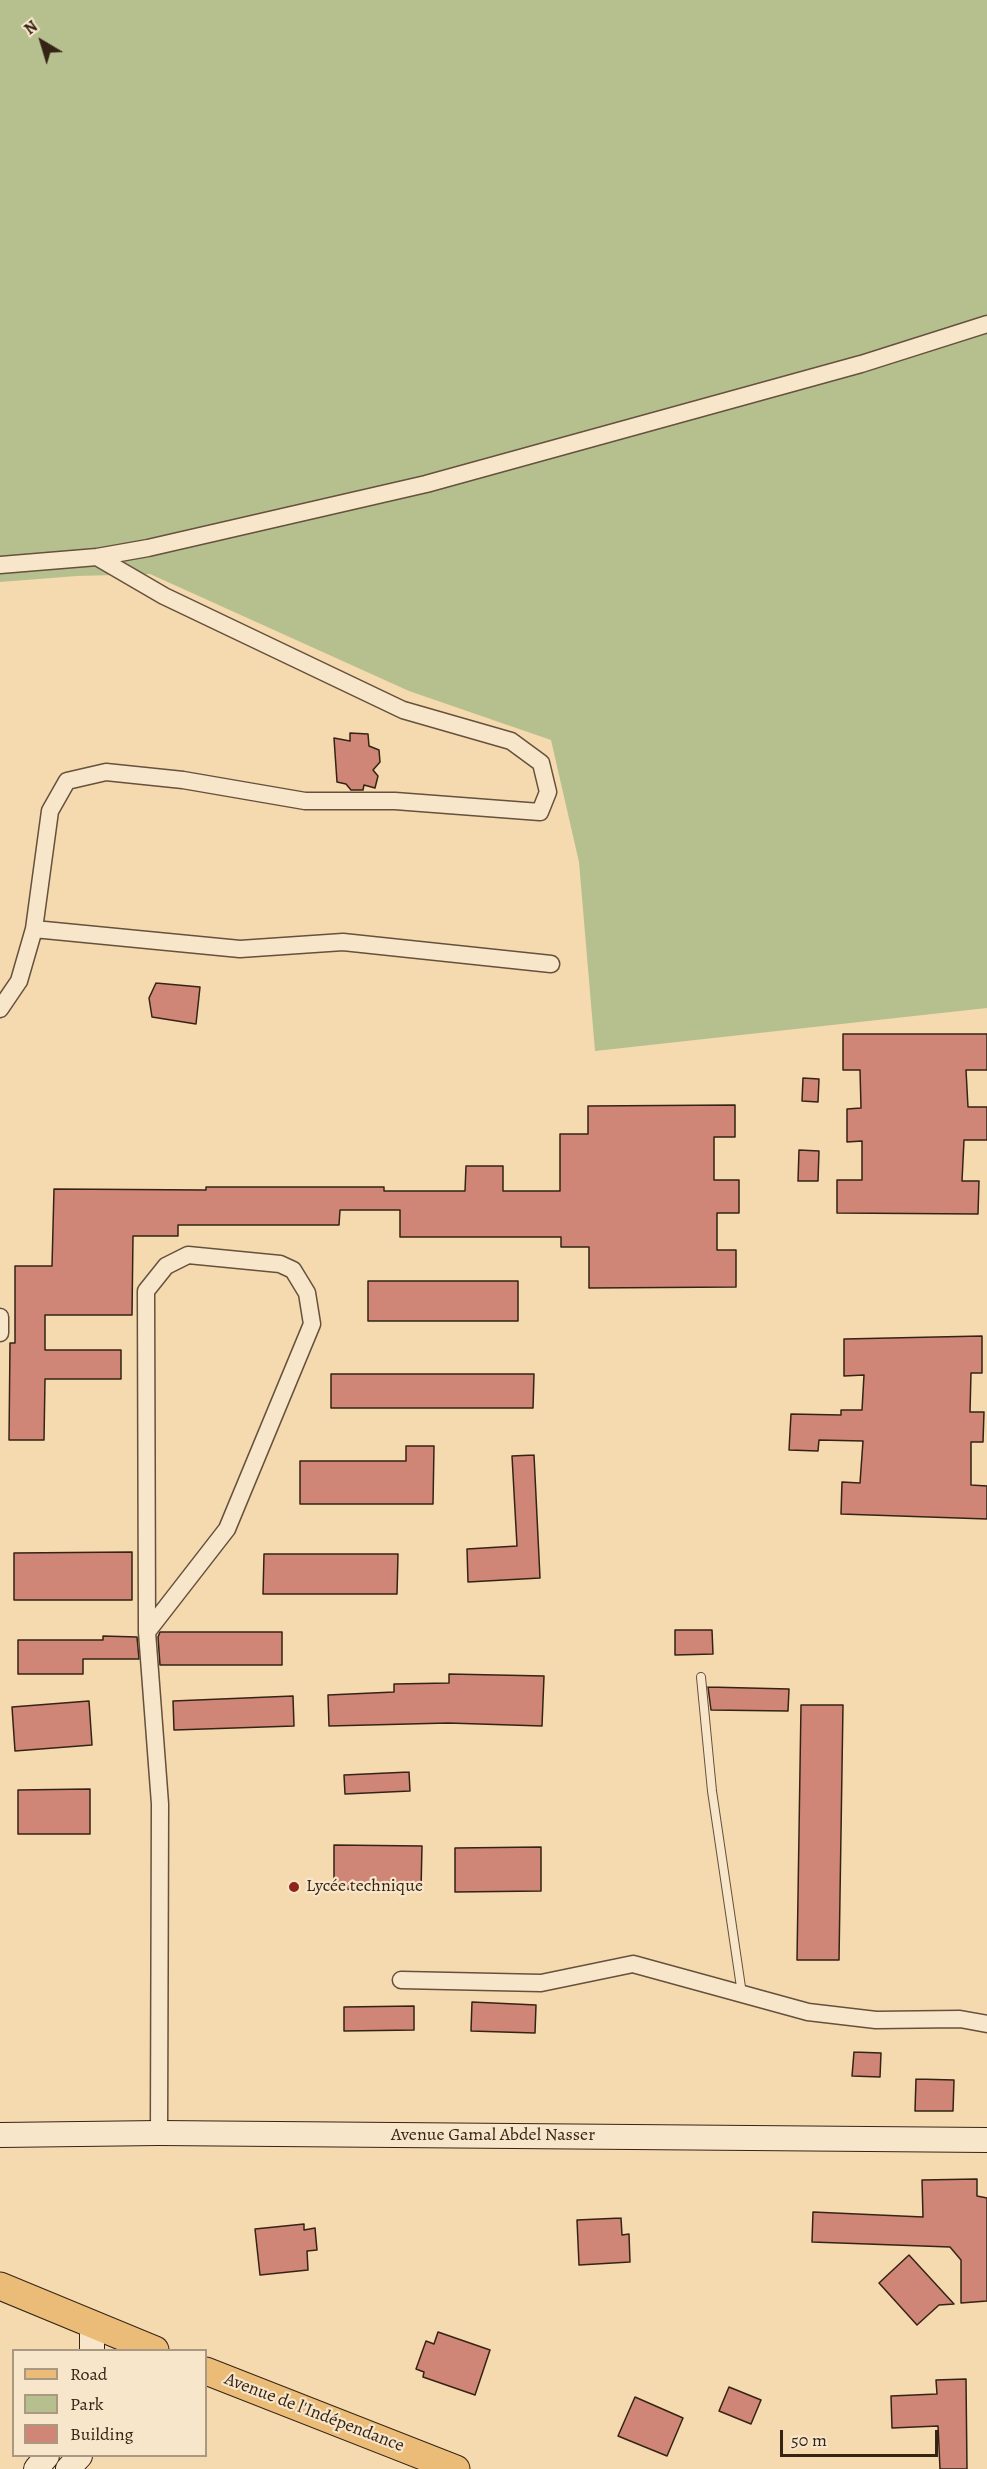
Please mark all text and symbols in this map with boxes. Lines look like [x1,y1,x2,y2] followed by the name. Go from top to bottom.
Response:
[12,12,72,72] north arrow
[20,16,42,40] text: N
[306,1876,423,1898] place label: Lycée technique
[287,1880,301,1894] marker: Lycée technique
[391,2125,595,2147] street label: Avenue Gamal Abdel Nasser
[12,2349,207,2457] legend
[70,2362,107,2386] text: Road
[221,2369,407,2457] street label: Avenue de l'Indépendance
[70,2392,104,2416] text: Park
[783,2418,940,2456] scale bar
[70,2422,134,2446] text: Building
[791,2428,827,2452] text: 50 m

